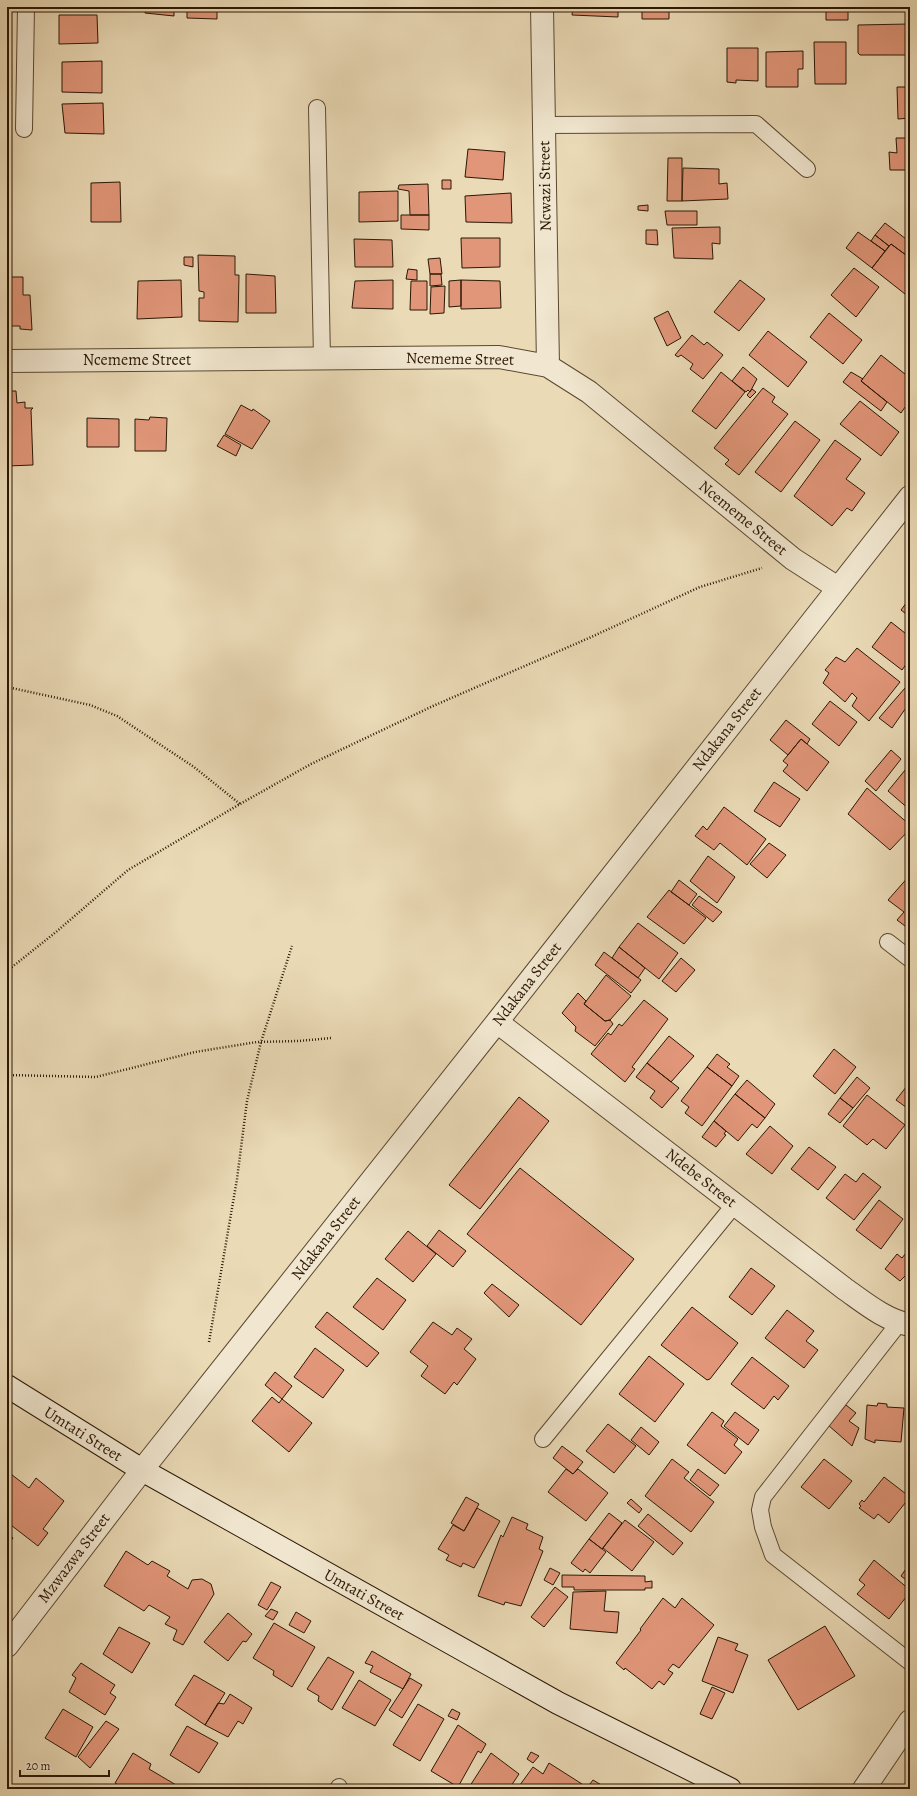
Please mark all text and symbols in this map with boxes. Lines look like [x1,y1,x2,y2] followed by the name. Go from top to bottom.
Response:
[533,140,557,232] street label: Ncwazi Street
[406,347,514,371] street label: Ncememe Street
[83,349,191,371] street label: Ncememe Street
[694,475,792,561] street label: Ncememe Street
[687,682,767,776] street label: Ndakana Street
[487,937,567,1031] street label: Ndakana Street
[661,1143,741,1213] street label: Ndebe Street
[286,1191,366,1285] street label: Ndakana Street
[39,1401,127,1467] street label: Umtati Street
[33,1508,115,1608] street label: Mzwazwa Street
[320,1564,408,1626] street label: Umtati Street
[20,1752,109,1778] scale bar
[26,1758,50,1774] text: 20 m

